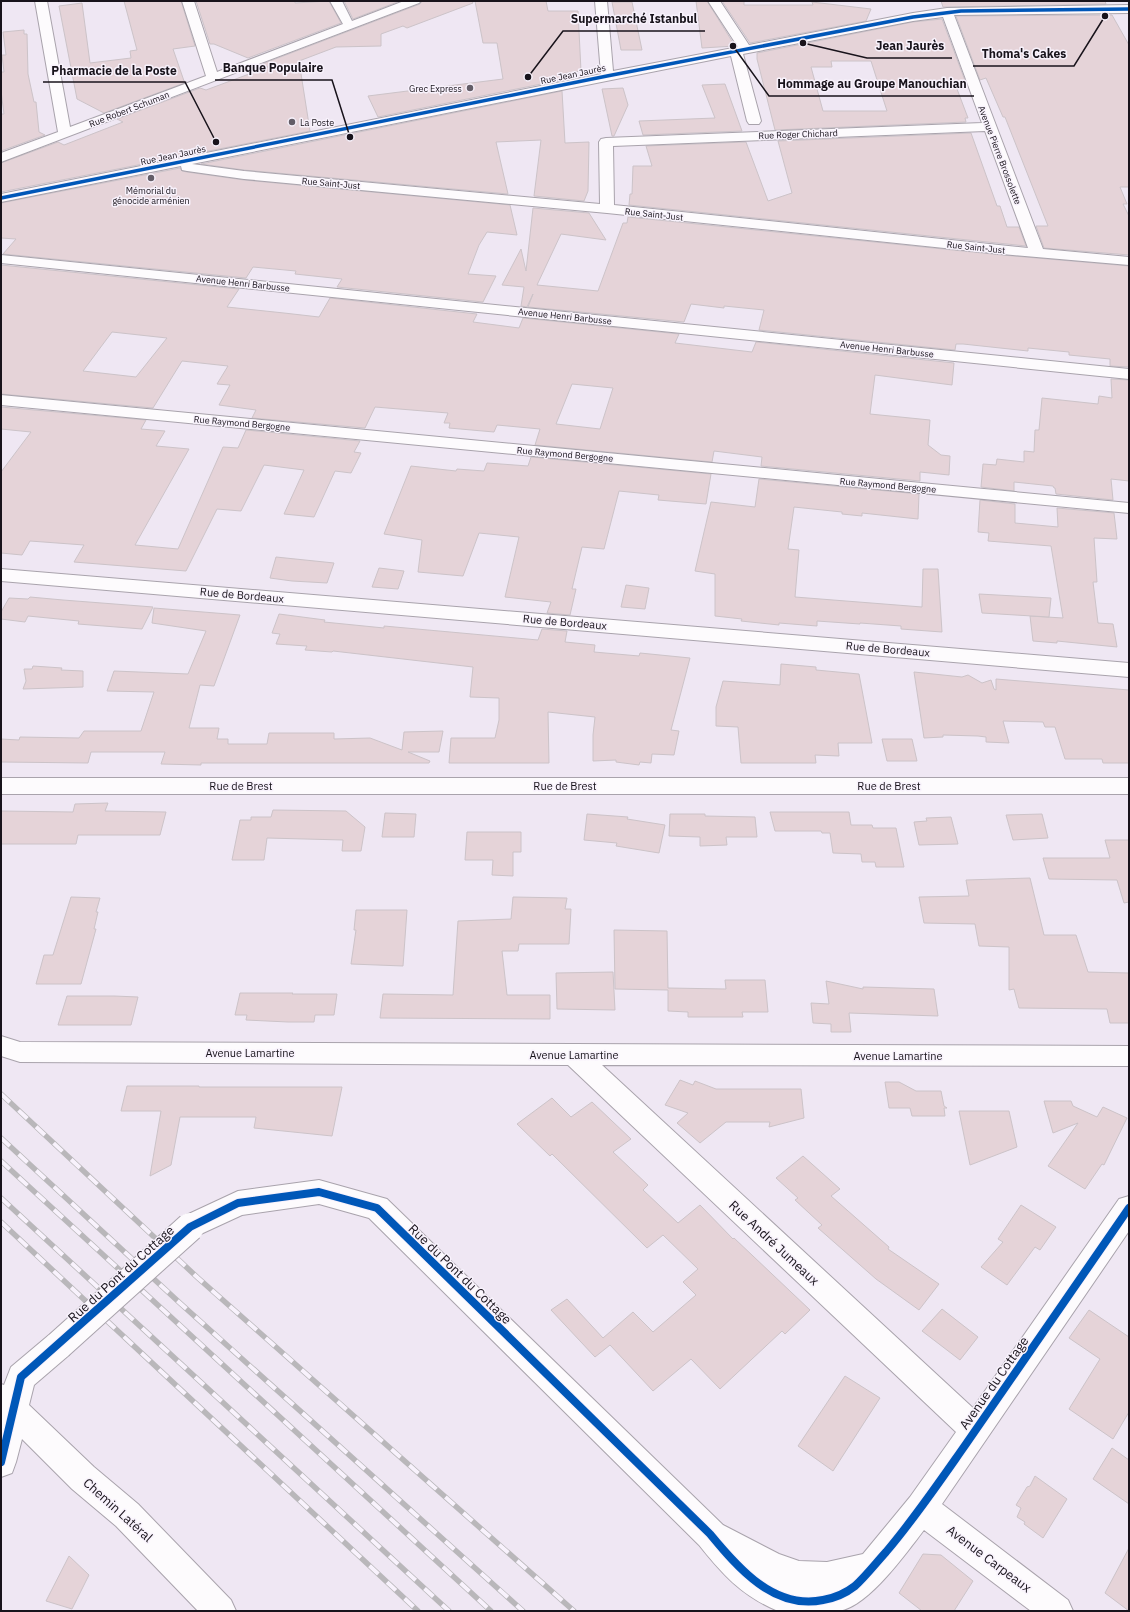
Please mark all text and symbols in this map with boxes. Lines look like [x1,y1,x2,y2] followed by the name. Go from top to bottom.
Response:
[563,7,705,31] callout: Supermarché Istanbul
[571,11,698,26] text: Supermarché Istanbul
[867,34,952,58] callout: Jean Jaurès
[876,38,944,53] text: Jean Jaurès
[973,42,1074,66] callout: Thoma's Cakes
[982,46,1066,61] text: Thoma's Cakes
[215,56,332,80] callout: Banque Populaire
[43,58,185,82] callout: Pharmacie de la Poste
[223,60,323,75] text: Banque Populaire
[539,62,607,86] street label: Rue Jean Jaurès
[51,63,177,78] text: Pharmacie de la Poste
[769,72,974,96] callout: Hommage au Groupe Manouchian
[777,76,967,91] text: Hommage au Groupe Manouchian
[409,83,462,94] place label: Grec Express
[465,83,475,93] marker: Grec Express
[87,89,171,129] street label: Rue Robert Schuman
[976,104,1024,206] street label: Avenue Pierre Brossolette
[287,117,297,127] marker: La Poste
[300,117,334,128] place label: La Poste
[758,127,838,141] street label: Rue Roger Chichard
[139,143,207,167] street label: Rue Jean Jaurès
[146,173,156,183] marker: Mémorial du génocide arménien
[301,175,361,191] street label: Rue Saint-Just
[112,185,190,206] place label: Mémorial du génocide arménien
[624,205,684,223] street label: Rue Saint-Just
[946,238,1006,256] street label: Rue Saint-Just
[196,273,290,293] street label: Avenue Henri Barbusse
[518,306,612,326] street label: Avenue Henri Barbusse
[840,339,934,359] street label: Avenue Henri Barbusse
[193,413,291,433] street label: Rue Raymond Bergogne
[516,444,614,464] street label: Rue Raymond Bergogne
[839,475,937,495] street label: Rue Raymond Bergogne
[199,584,285,606] street label: Rue de Bordeaux
[522,611,608,633] street label: Rue de Bordeaux
[845,638,931,660] street label: Rue de Bordeaux
[209,779,273,793] street label: Rue de Brest
[533,779,597,793] street label: Rue de Brest
[857,779,921,793] street label: Rue de Brest
[205,1046,295,1060] street label: Avenue Lamartine
[529,1048,619,1062] street label: Avenue Lamartine
[853,1049,943,1063] street label: Avenue Lamartine
[725,1197,823,1290] street label: Rue André Jumeaux
[405,1220,515,1328] street label: Rue du Pont du Cottage
[64,1222,178,1326] street label: Rue du Pont du Cottage
[956,1333,1032,1433] street label: Avenue du Cottage
[80,1474,157,1546] street label: Chemin Latéral
[943,1522,1035,1597] street label: Avenue Carpeaux

